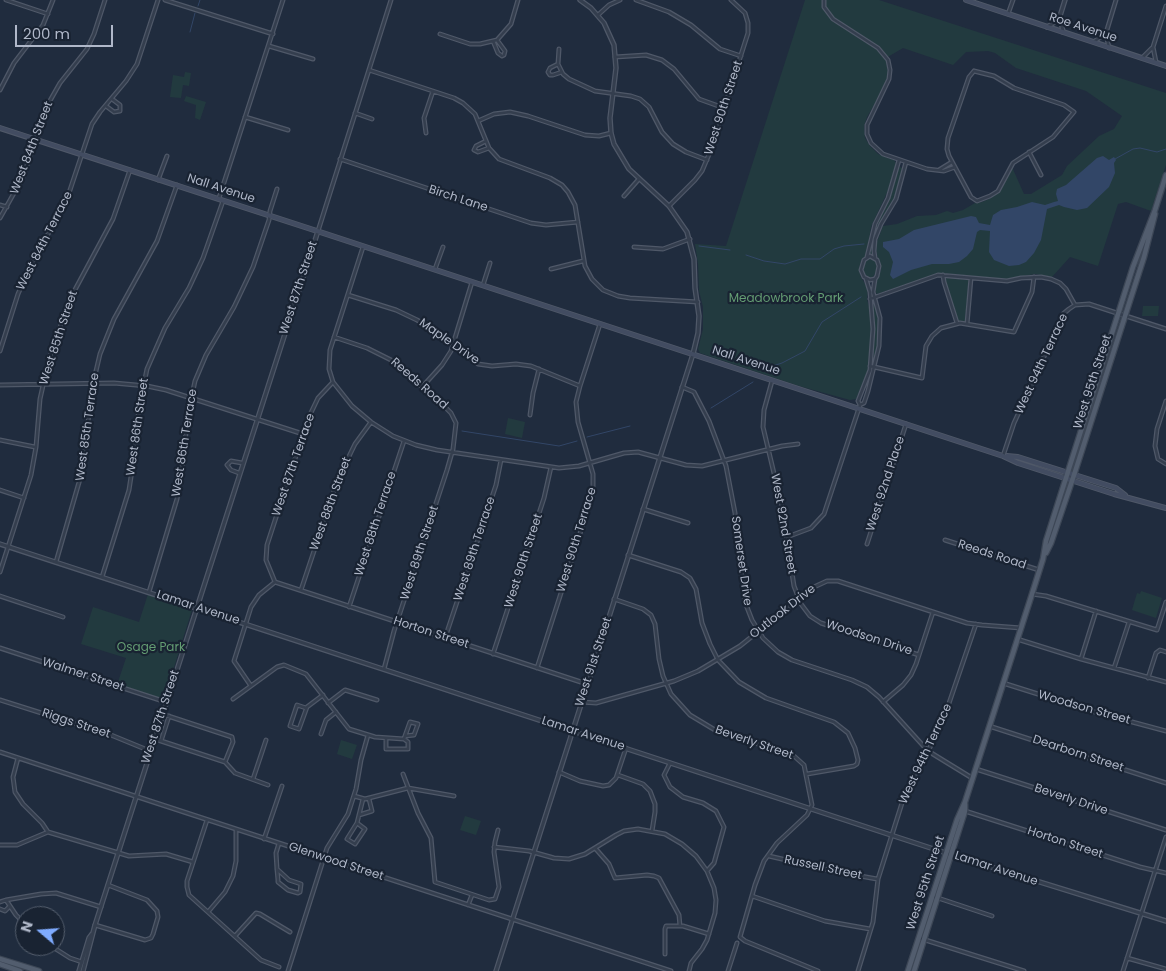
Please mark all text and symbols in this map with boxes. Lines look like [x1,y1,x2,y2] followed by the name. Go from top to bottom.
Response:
[1047,10,1119,46] street label: Roe Avenue
[18,15,115,47] scale bar
[23,23,70,44] text: 200 m
[702,59,746,157] street label: West 90th Street
[8,99,56,197] street label: West 84th Street
[185,171,257,207] street label: Nall Avenue
[427,183,489,215] street label: Birch Lane
[14,189,76,293] street label: West 84th Terrace
[277,239,321,337] street label: West 87th Street
[37,289,81,387] street label: West 85th Street
[729,292,843,306] park label: Meadowbrook Park
[1012,312,1072,416] street label: West 94th Terrace
[416,316,482,368] street label: Maple Drive
[1071,333,1115,431] street label: West 95th Street
[710,343,782,379] street label: Nall Avenue
[388,355,450,413] street label: Reeds Road
[73,372,103,482] street label: West 85th Terrace
[124,377,152,477] street label: West 86th Street
[169,388,201,498] street label: West 86th Terrace
[270,412,318,518] street label: West 87th Terrace
[864,435,908,533] street label: West 92nd Place
[307,455,355,553] street label: West 88th Street
[352,470,400,578] street label: West 88th Terrace
[767,473,799,575] street label: West 92nd Street
[554,486,600,594] street label: West 90th Terrace
[451,495,499,603] street label: West 89th Terrace
[398,504,442,602] street label: West 89th Street
[502,512,546,610] street label: West 90th Street
[728,515,754,607] street label: Somerset Drive
[956,537,1028,573] street label: Reeds Road
[747,582,819,642] street label: Outlook Drive
[155,588,241,628] street label: Lamar Avenue
[391,614,471,652] street label: Horton Street
[573,615,615,709] street label: West 91st Street
[824,617,914,659] street label: Woodson Drive
[117,641,185,655] park label: Osage Park
[40,655,126,695] street label: Walmer Street
[139,668,183,766] street label: West 87th Street
[1036,688,1132,728] street label: Woodson Street
[896,702,956,806] street label: West 94th Terrace
[40,706,112,742] street label: Riggs Street
[540,714,626,754] street label: Lamar Avenue
[713,723,795,763] street label: Beverly Street
[1031,733,1125,775] street label: Dearborn Street
[1032,781,1110,819] street label: Beverly Drive
[1025,824,1105,862] street label: Horton Street
[904,834,948,932] street label: West 95th Street
[287,840,385,884] street label: Glenwood Street
[953,849,1039,889] street label: Lamar Avenue
[783,853,863,883] street label: Russell Street
[15,906,65,956] north arrow
[16,919,38,935] text: N

